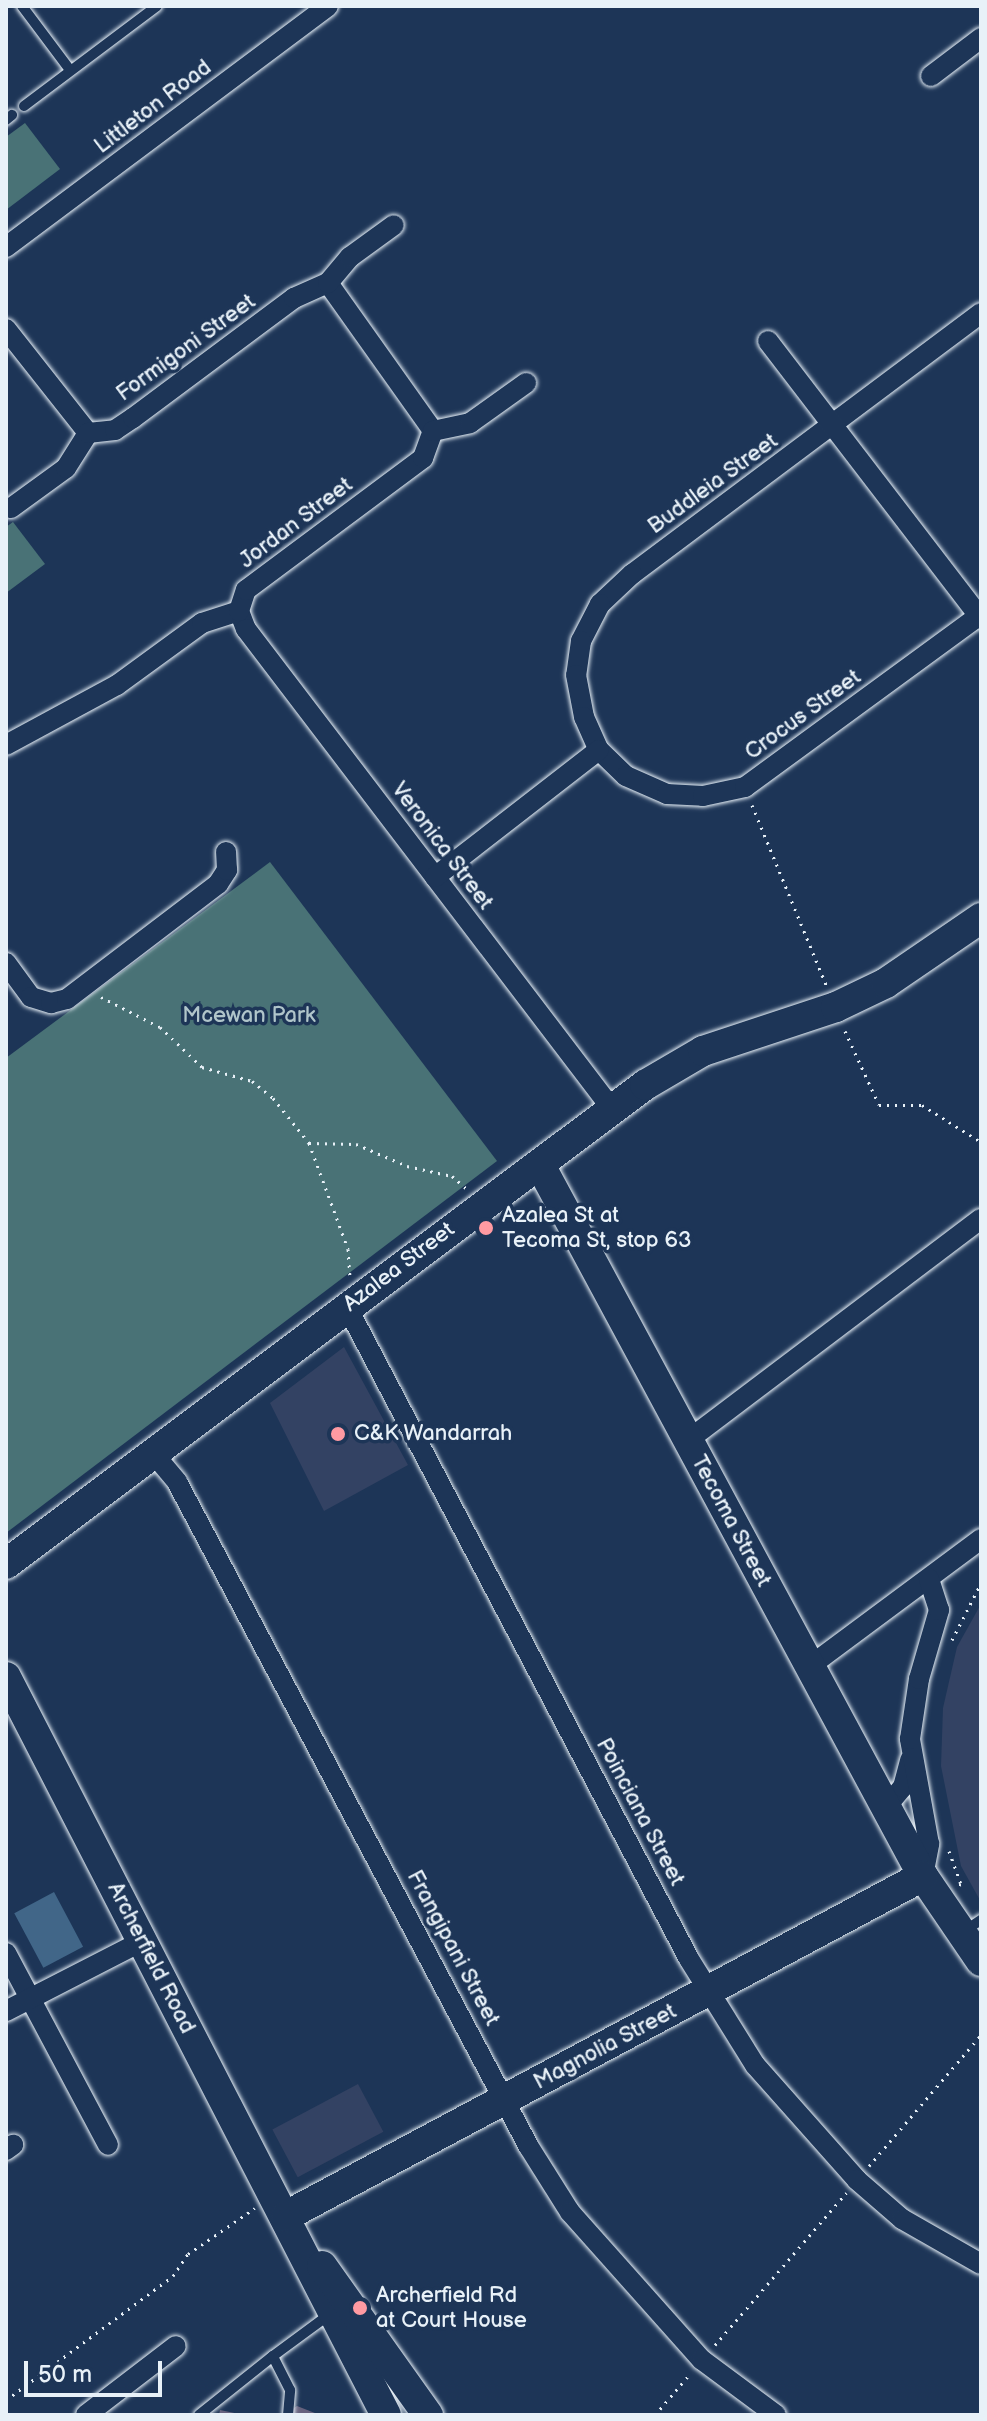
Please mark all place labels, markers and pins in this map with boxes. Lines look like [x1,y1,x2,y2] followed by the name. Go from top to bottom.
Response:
[502,1202,692,1254] place label: Azalea St at Tecoma St, stop 63
[477,1219,495,1237] marker: Azalea St at Tecoma St, stop 63
[354,1421,513,1447] place label: C&K Wandarrah
[329,1425,347,1443] marker: C&K Wandarrah
[376,2282,527,2334] place label: Archerfield Rd at Court House
[351,2299,369,2317] marker: Archerfield Rd at Court House

